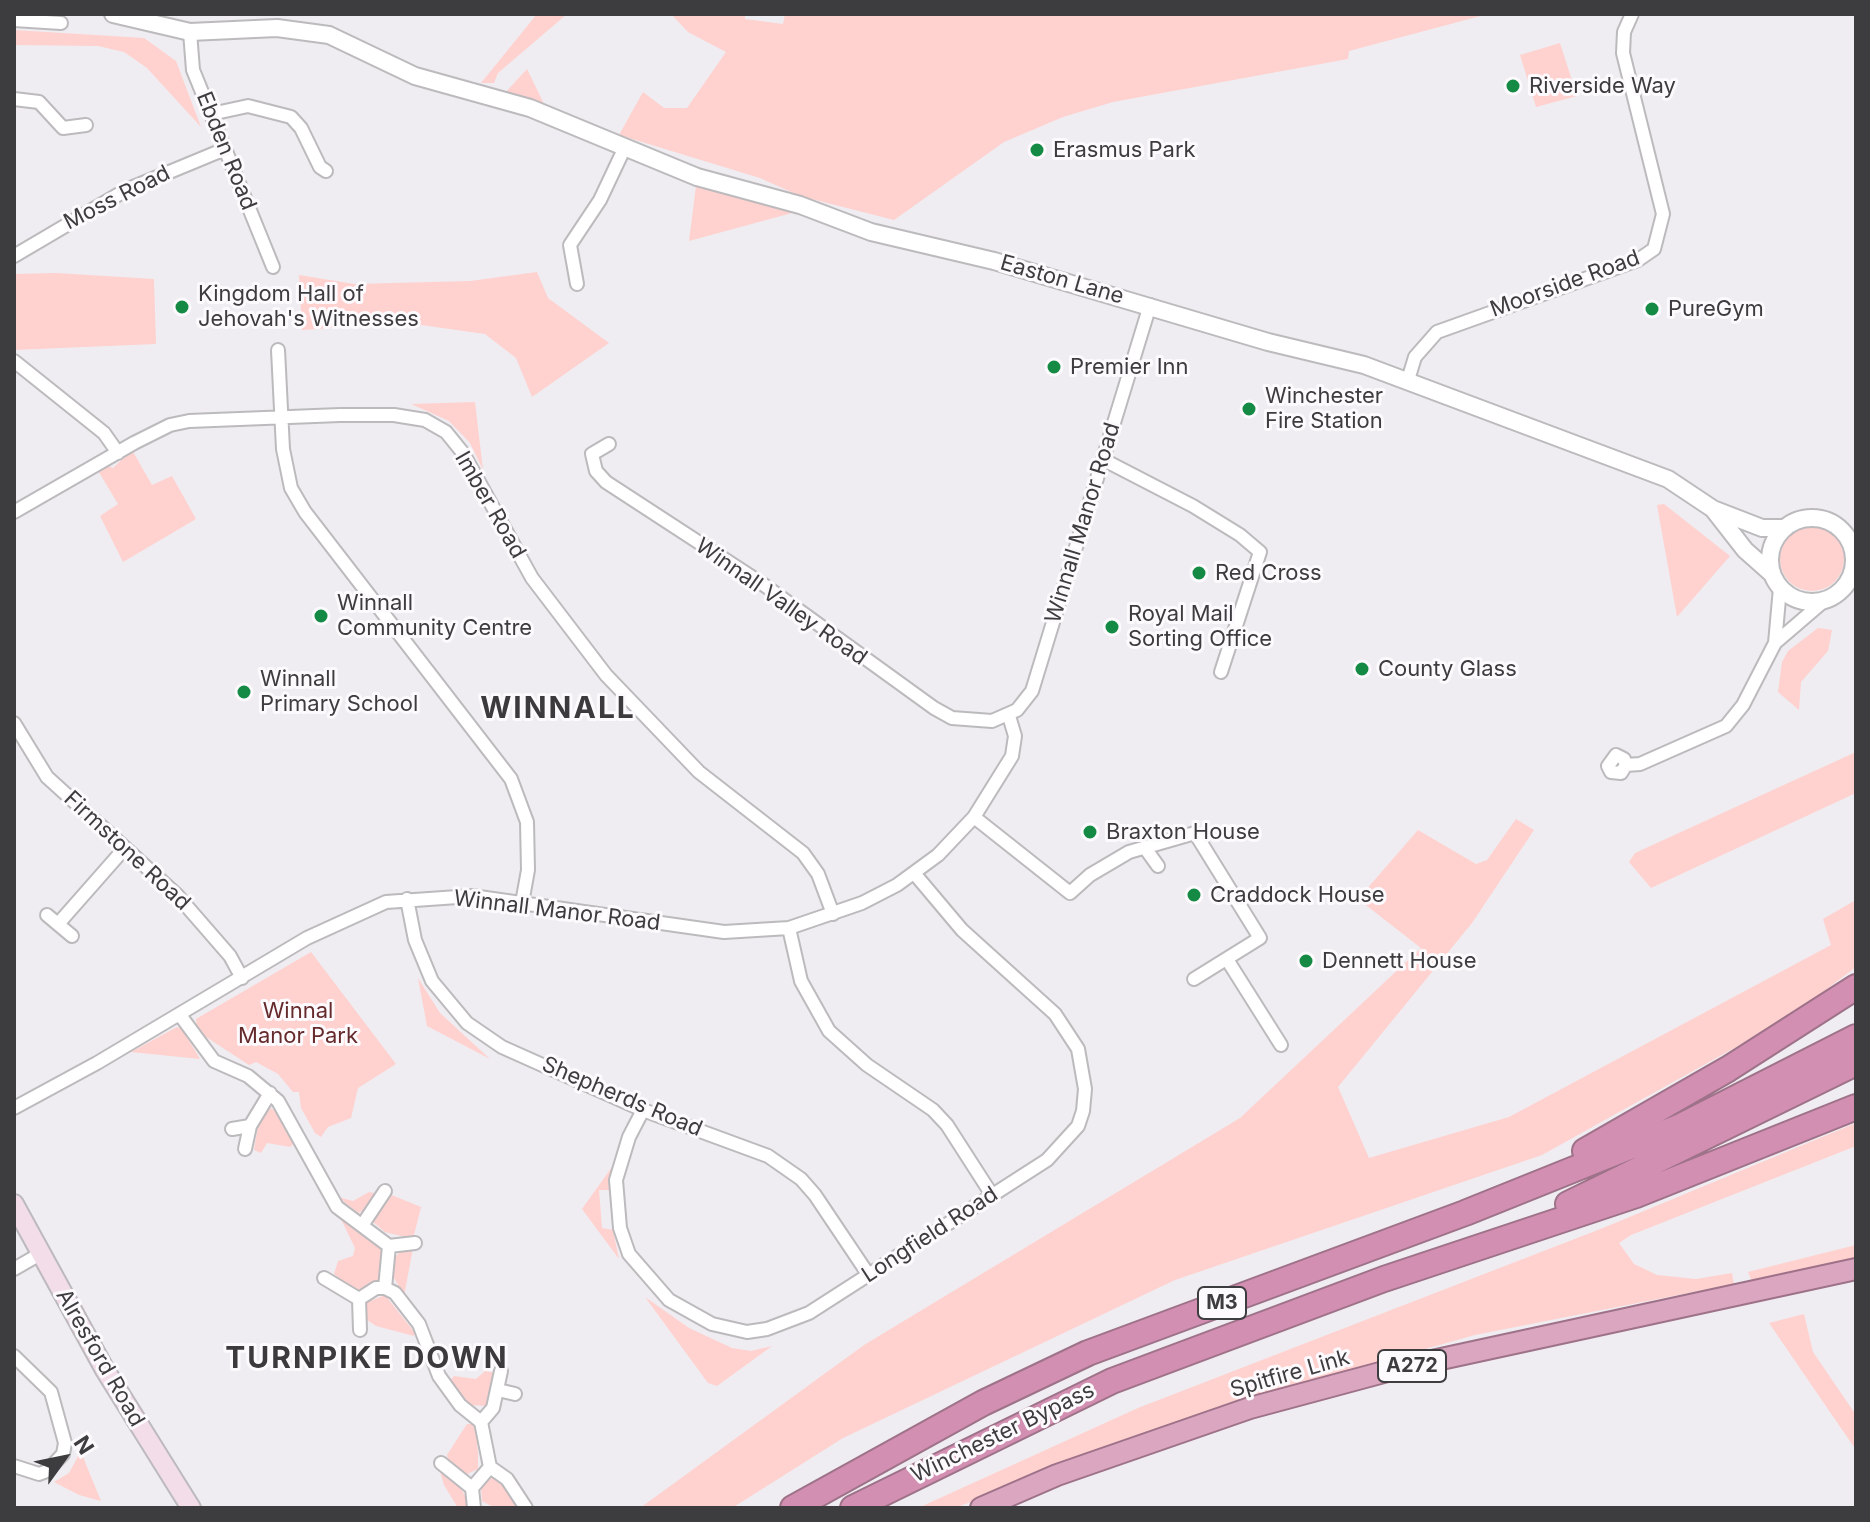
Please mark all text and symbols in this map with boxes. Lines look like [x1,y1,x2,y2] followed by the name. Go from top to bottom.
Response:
[1529,73,1676,99] place label: Riverside Way
[1504,77,1522,95] marker: Riverside Way
[190,88,262,214] street label: Ebden Road
[1053,137,1196,163] place label: Erasmus Park
[1028,141,1046,159] marker: Erasmus Park
[60,160,174,236] street label: Moss Road
[1487,245,1643,323] street label: Moorside Road
[997,250,1127,310] street label: Easton Lane
[198,281,419,332] place label: Kingdom Hall of Jehovah's Witnesses
[1668,296,1764,322] place label: PureGym
[173,298,191,316] marker: Kingdom Hall of Jehovah's Witnesses
[1643,300,1661,318] marker: PureGym
[1070,354,1189,380] place label: Premier Inn
[1045,358,1063,376] marker: Premier Inn
[1265,383,1383,434] place label: Winchester Fire Station
[1240,400,1258,418] marker: Winchester Fire Station
[1040,420,1126,626] street label: Winnall Manor Road
[449,447,531,563] street label: Imber Road
[690,533,872,671] street label: Winnall Valley Road
[1215,560,1322,586] place label: Red Cross
[1190,564,1208,582] marker: Red Cross
[337,590,532,642] place label: Winnall Community Centre
[1128,601,1272,652] place label: Royal Mail Sorting Office
[312,607,330,625] marker: Winnall Community Centre
[1103,618,1121,636] marker: Royal Mail Sorting Office
[1378,656,1517,682] place label: County Glass
[1353,660,1371,678] marker: County Glass
[260,666,418,718] place label: Winnall Primary School
[235,683,253,701] marker: Winnall Primary School
[480,691,636,727] district label: WINNALL
[58,786,196,916] street label: Firmstone Road
[1106,819,1260,845] place label: Braxton House
[1081,823,1099,841] marker: Braxton House
[1210,882,1385,908] place label: Craddock House
[452,885,662,937] street label: Winnall Manor Road
[1185,886,1203,904] marker: Craddock House
[1322,948,1477,974] place label: Dennett House
[1297,952,1315,970] marker: Dennett House
[238,998,358,1050] park label: Winnal Manor Park
[538,1051,706,1143] street label: Shepherds Road
[857,1181,1003,1289] street label: Longfield Road
[50,1285,150,1431] street label: Alresford Road
[1198,1287,1246,1319] road number: M3
[225,1341,509,1377] district label: TURNPIKE DOWN
[1227,1344,1353,1404] street label: Spitfire Link
[1378,1350,1446,1382] road number: A272
[907,1377,1099,1489] street label: Winchester Bypass
[24,1418,104,1498] north arrow
[69,1431,100,1459] text: N

